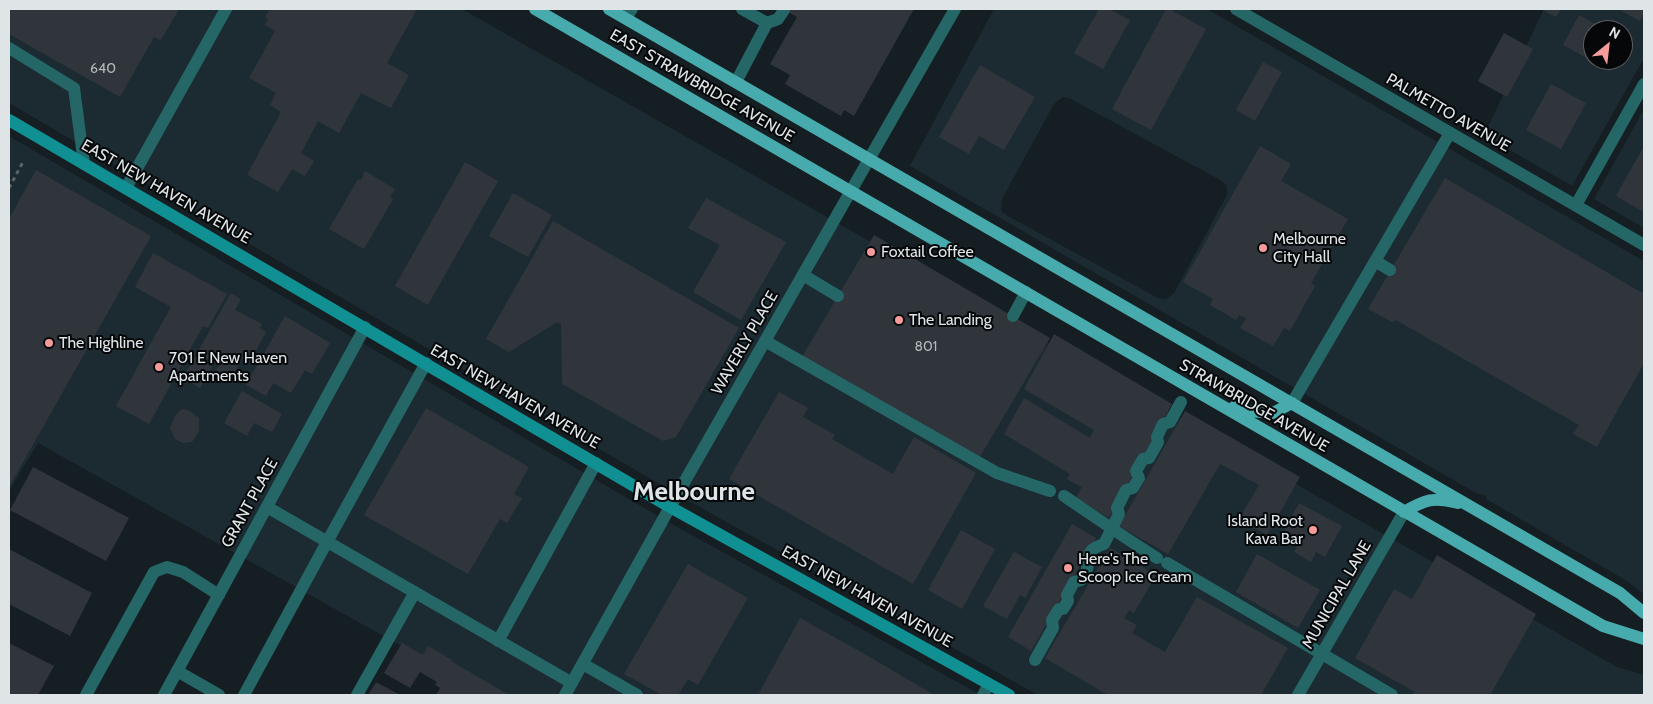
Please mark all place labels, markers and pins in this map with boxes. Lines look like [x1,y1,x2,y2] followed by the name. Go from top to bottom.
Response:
[1273,229,1346,267] place label: Melbourne City Hall
[881,242,974,262] place label: Foxtail Coffee
[1257,242,1269,254] marker: Melbourne City Hall
[865,246,877,258] marker: Foxtail Coffee
[909,310,992,330] place label: The Landing
[893,314,905,326] marker: The Landing
[59,333,143,353] place label: The Highline
[43,337,55,349] marker: The Highline
[169,348,287,386] place label: 701 E New Haven Apartments
[153,361,165,373] marker: 701 E New Haven Apartments
[1227,511,1303,549] place label: Island Root Kava Bar
[1307,524,1319,536] marker: Island Root Kava Bar
[1078,549,1192,587] place label: Here's The Scoop Ice Cream
[1062,562,1074,574] marker: Here's The Scoop Ice Cream

